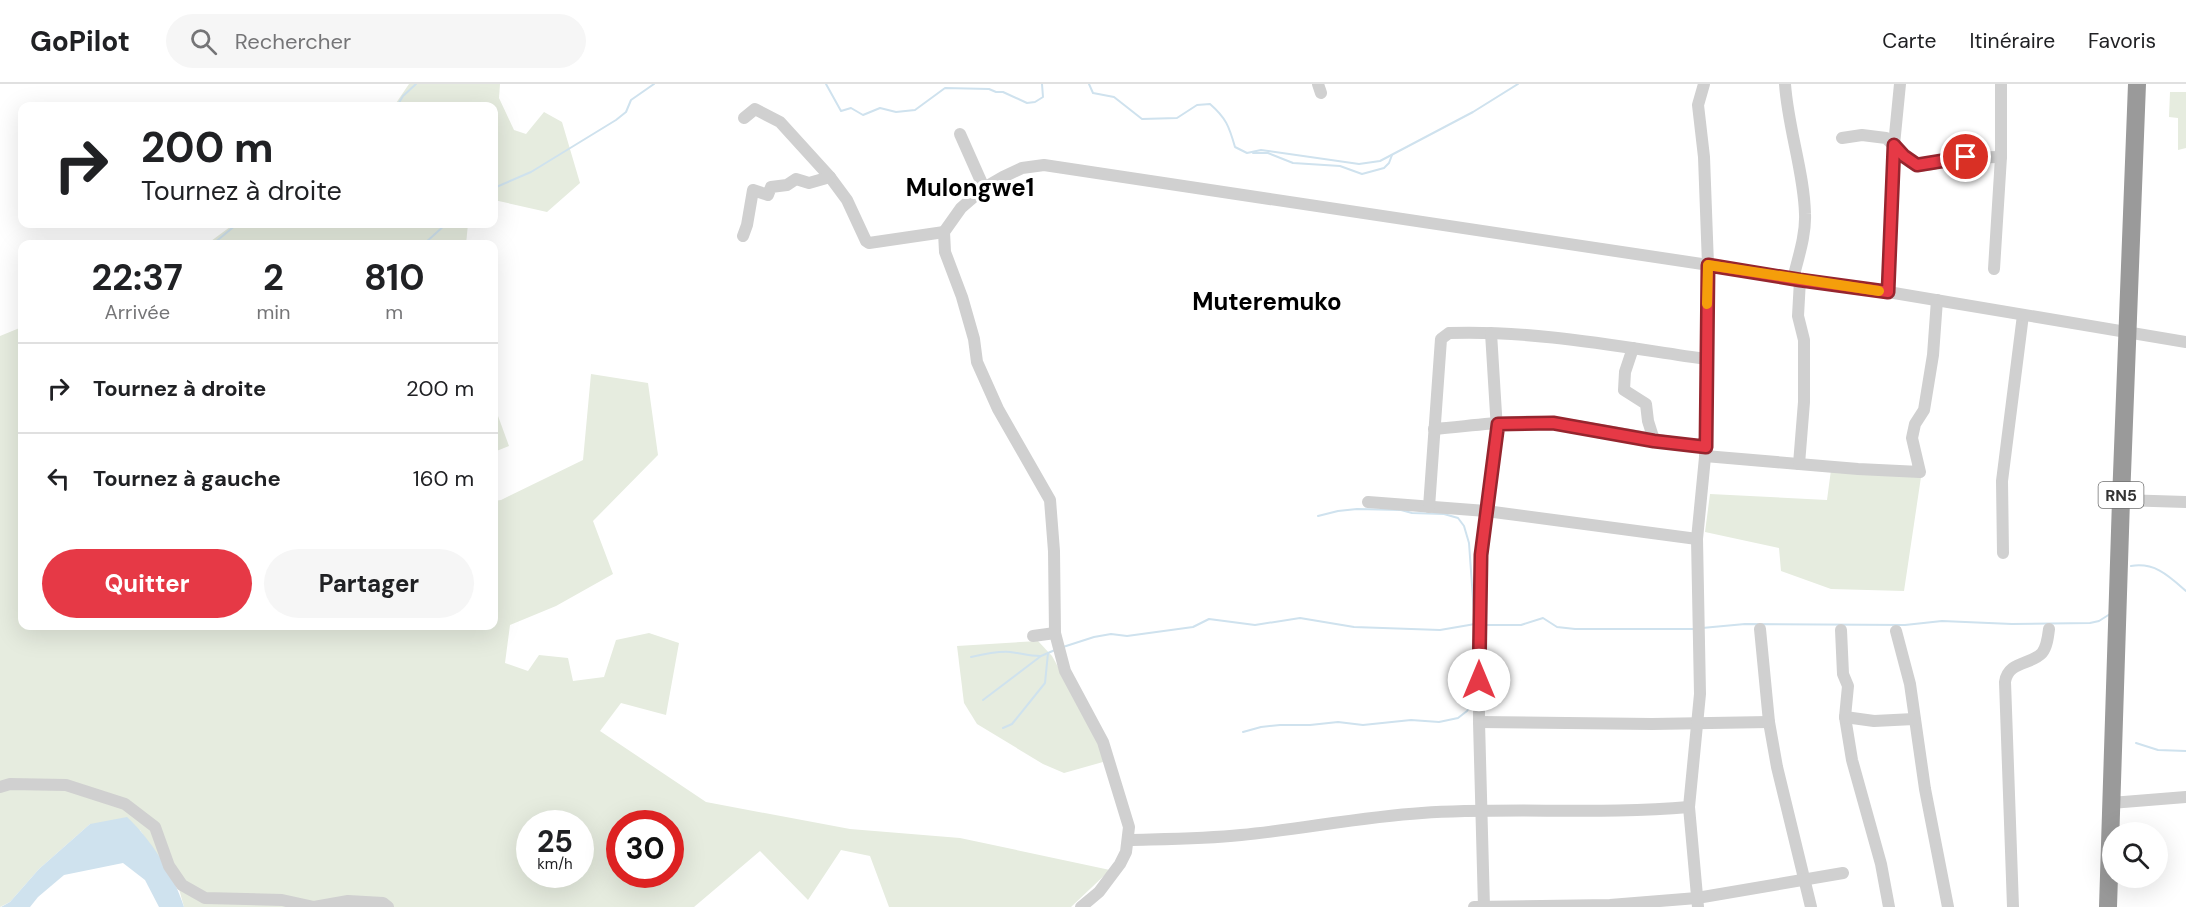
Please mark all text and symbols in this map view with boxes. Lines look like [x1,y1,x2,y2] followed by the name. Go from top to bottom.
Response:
[166,14,586,68] search box
[30,23,130,60] text: GoPilot
[187,25,220,58] icon: search
[235,27,351,56] text: Rechercher
[1882,27,1936,55] text: Carte
[1969,27,2055,55] text: Itinéraire
[2088,27,2156,55] text: Favoris
[141,120,274,175] text: 200 m
[42,126,120,204] icon: right
[1940,131,1991,182] pin
[1949,140,1982,173] icon: arrive
[906,172,1034,203] district label: Mulongwe1
[141,173,342,208] text: Tournez à droite
[91,254,183,301] text: 22:37
[263,254,284,301] text: 2
[364,254,425,301] text: 810
[1192,286,1342,317] district label: Muteremuko
[104,299,170,325] text: Arrivée
[256,299,291,325] text: min
[385,299,403,325] text: m
[42,372,75,405] icon: right
[93,374,266,403] text: Tournez à droite
[406,374,474,403] text: 200 m
[42,462,75,495] icon: left
[93,464,281,493] text: Tournez à gauche
[413,464,474,493] text: 160 m
[2098,482,2144,508] road number: RN5
[42,549,252,618] button: Quitter
[264,549,474,618] button: Partager
[1447,648,1511,712] position arrow
[606,810,684,888] speed limit sign: 30
[537,822,573,861] text: 25
[2102,822,2168,888] map controls
[2102,822,2168,888] button: search
[537,854,573,874] text: km/h

